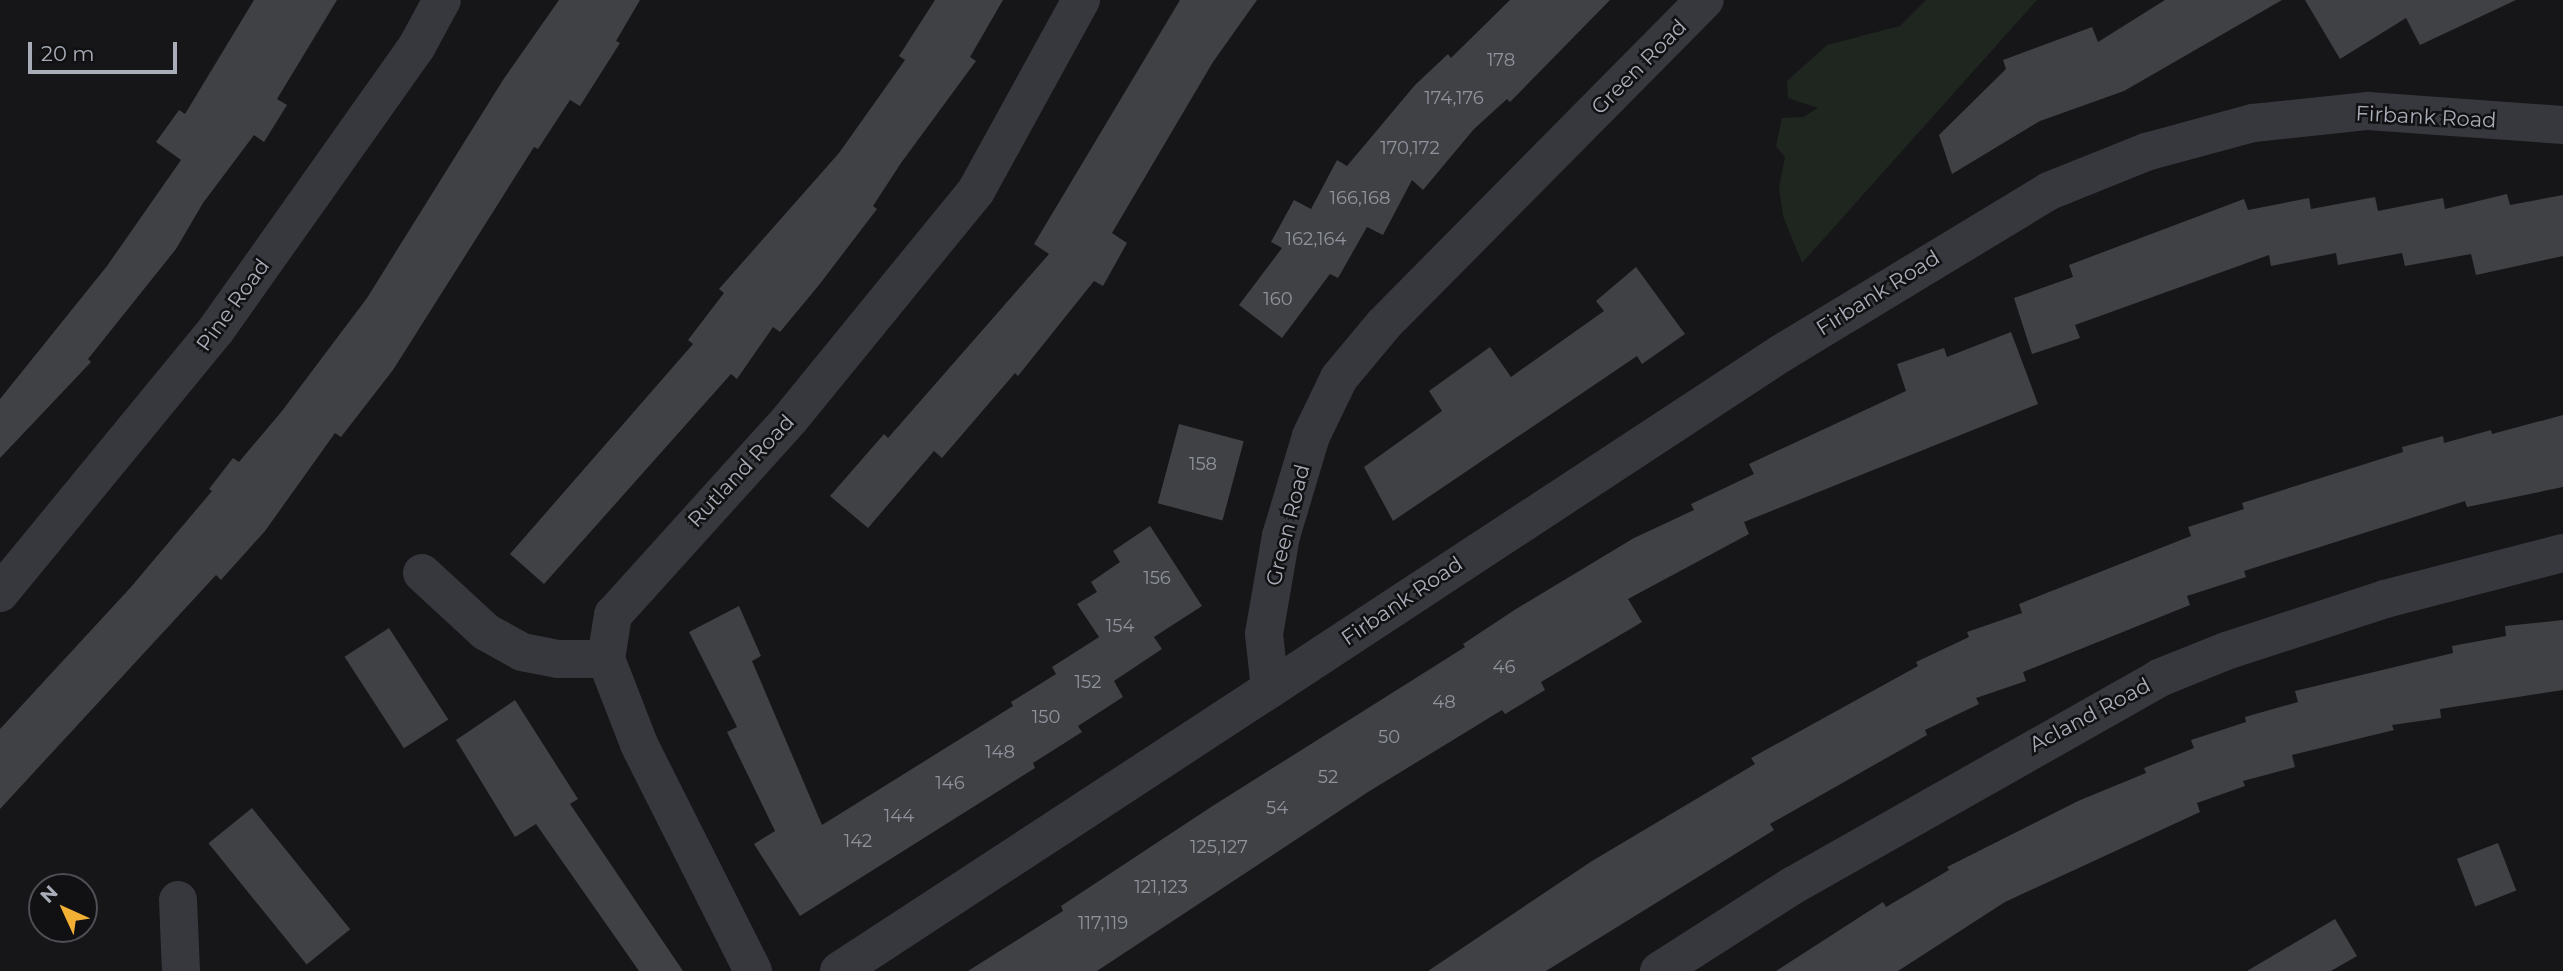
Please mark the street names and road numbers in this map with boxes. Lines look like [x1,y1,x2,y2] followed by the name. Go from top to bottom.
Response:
[1586,14,1692,120] street label: Green Road
[2355,101,2497,133] street label: Firbank Road
[1812,245,1944,341] street label: Firbank Road
[191,254,275,356] street label: Pine Road
[682,409,800,533] street label: Rutland Road
[1261,462,1315,588] street label: Green Road
[1337,551,1467,651] street label: Firbank Road
[2025,673,2155,757] street label: Acland Road

